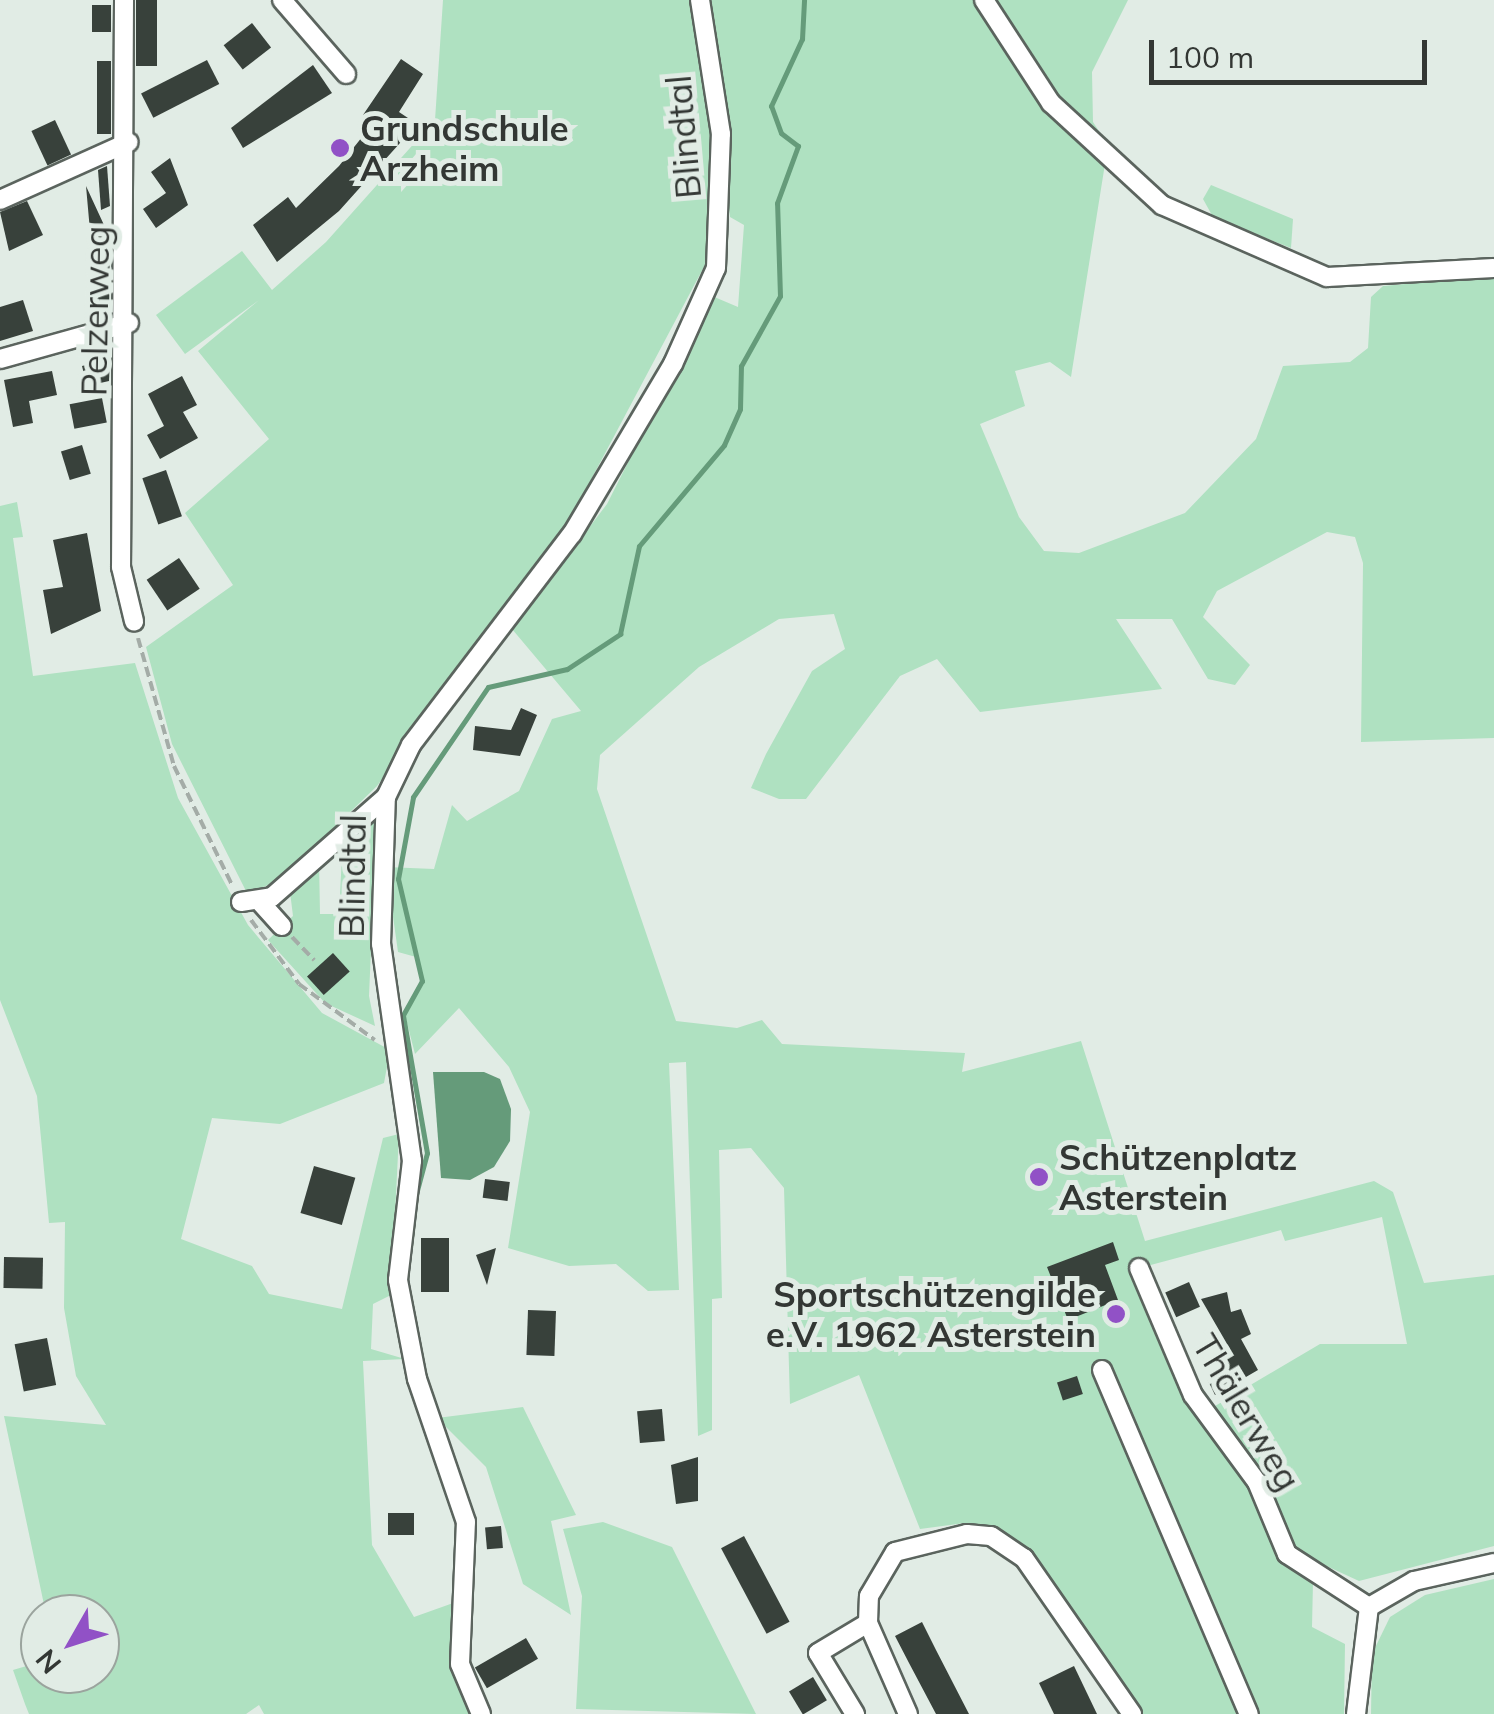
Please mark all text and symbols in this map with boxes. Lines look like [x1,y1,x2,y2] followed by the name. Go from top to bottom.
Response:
[1154,20,1432,82] scale bar
[1166,38,1254,76] text: 100 m
[657,74,709,200] street label: Blindtal
[360,107,569,189] place label: Grundschule Arzheim
[329,137,351,159] marker: Grundschule Arzheim
[73,226,117,396] street label: Pelzerweg
[330,814,374,938] street label: Blindtal
[1059,1136,1297,1218] place label: Schützenplatz Asterstein
[1028,1166,1050,1188] marker: Schützenplatz Asterstein
[766,1273,1096,1355] place label: Sportschützengilde e.V. 1962 Asterstein
[1105,1303,1127,1325] marker: Sportschützengilde e.V. 1962 Asterstein
[1184,1327,1310,1497] street label: Thälerweg
[20,1594,120,1694] north arrow
[28,1643,68,1681] text: N

